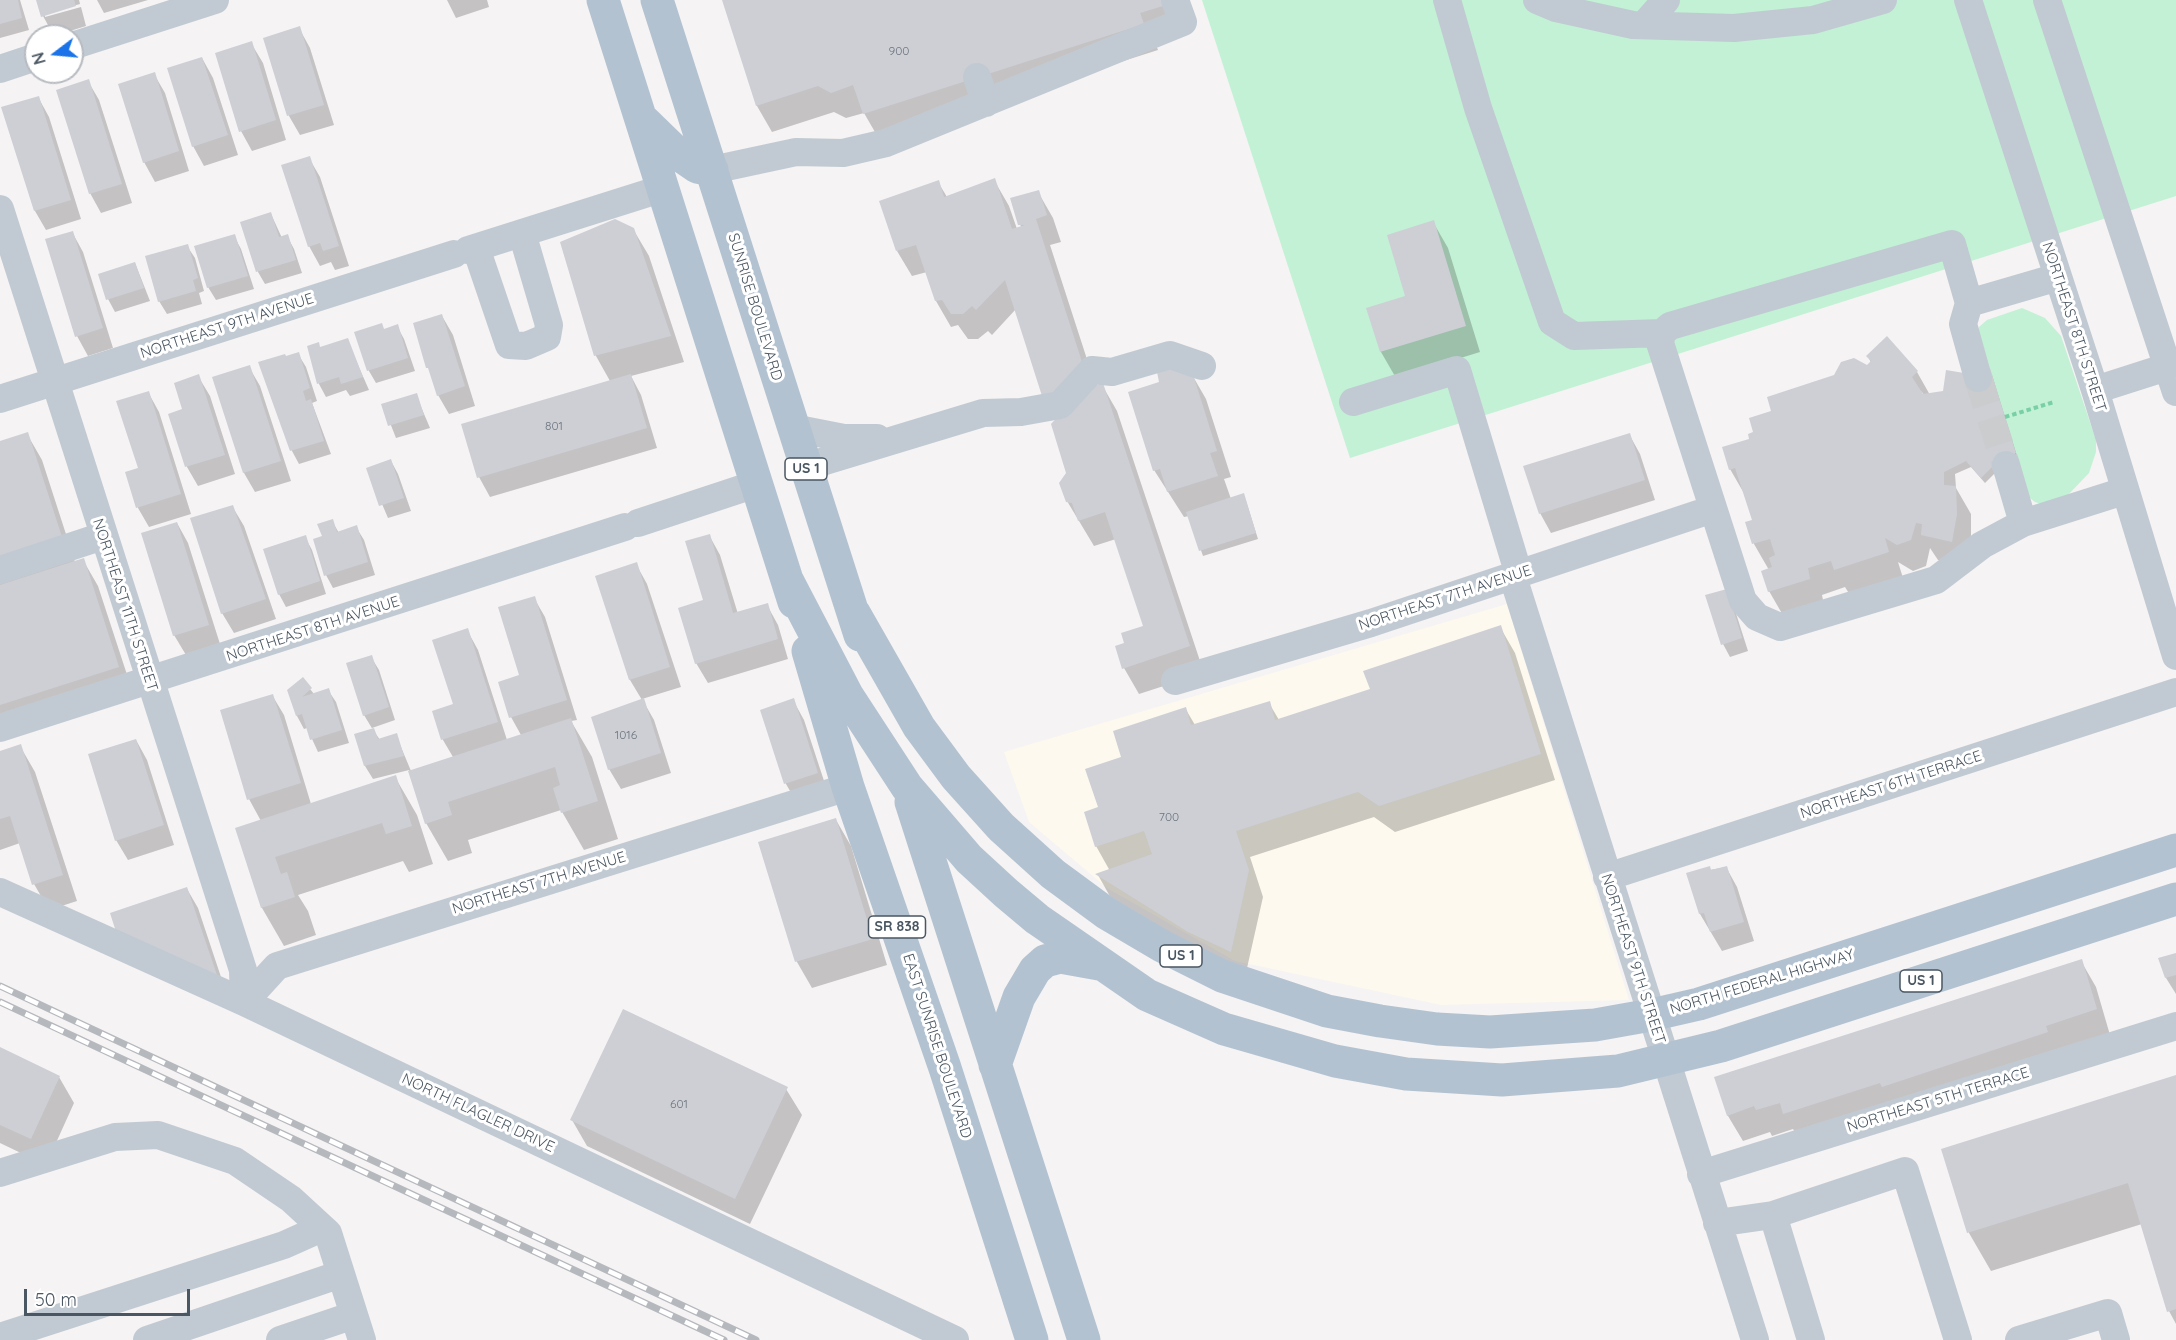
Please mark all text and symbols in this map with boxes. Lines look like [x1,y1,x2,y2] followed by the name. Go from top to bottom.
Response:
[24,24,84,84] north arrow
[889,44,909,58] house number: 900
[27,50,50,67] text: N
[724,231,786,383] street label: SUNRISE BOULEVARD
[2038,240,2110,414] street label: NORTHEAST 8TH STREET
[138,289,316,363] street label: NORTHEAST 9TH AVENUE
[545,419,563,433] house number: 801
[785,458,827,480] road number: US 1
[89,516,161,694] street label: NORTHEAST 11TH STREET
[1356,562,1534,634] street label: NORTHEAST 7TH AVENUE
[224,592,402,666] street label: NORTHEAST 8TH AVENUE
[615,728,637,742] house number: 1016
[1798,747,1984,823] street label: NORTHEAST 6TH TERRACE
[1159,810,1179,824] house number: 700
[450,848,628,918] street label: NORTHEAST 7TH AVENUE
[1597,872,1669,1046] street label: NORTHEAST 9TH STREET
[868,916,926,938] road number: SR 838
[1160,945,1202,967] road number: US 1
[1668,945,1856,1019] street label: NORTH FEDERAL HIGHWAY
[899,951,975,1141] street label: EAST SUNRISE BOULEVARD
[1900,970,1942,992] road number: US 1
[1845,1064,2031,1136] street label: NORTHEAST 5TH TERRACE
[399,1070,557,1156] street label: NORTH FLAGLER DRIVE
[670,1097,688,1111] house number: 601
[27,1277,194,1315] scale bar
[35,1288,77,1311] text: 50 m

